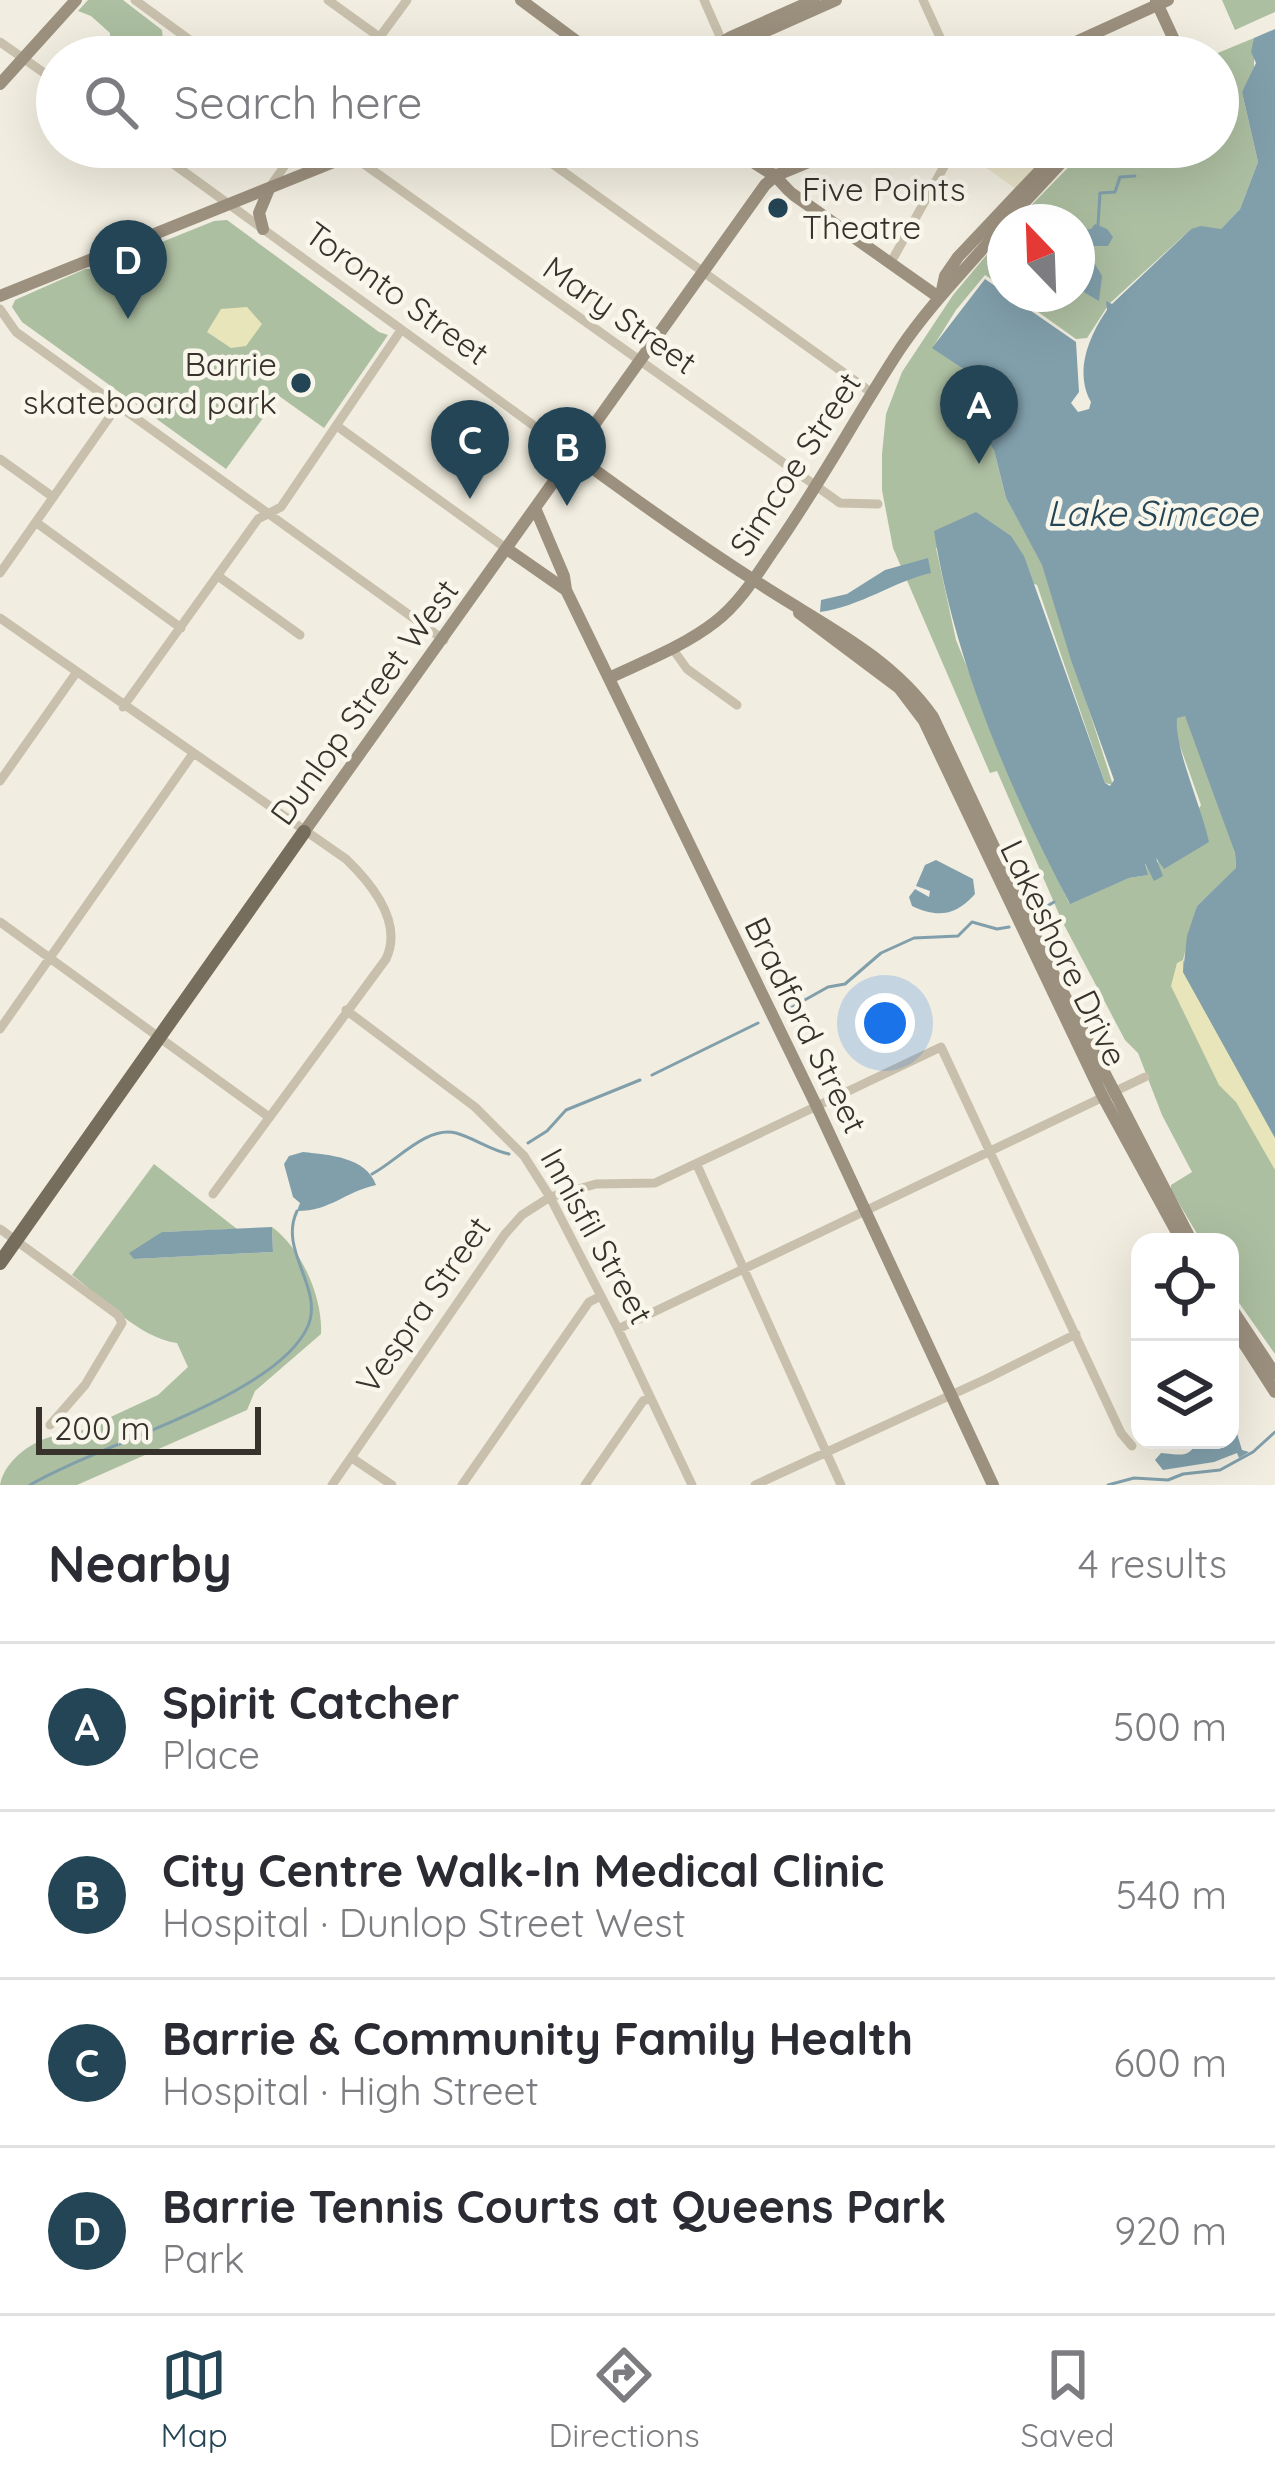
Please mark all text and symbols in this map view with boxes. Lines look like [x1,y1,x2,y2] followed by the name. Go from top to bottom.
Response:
[36,36,1239,168] search box
[78,69,144,135] icon: search
[174,74,422,130] text: Search here
[802,168,965,247] place label: Five Points Theatre
[765,195,791,221] marker: Five Points Theatre
[987,204,1095,312] north arrow
[297,212,497,373] street label: Toronto Street
[89,220,167,319] pin: D
[536,247,705,382] street label: Mary Street
[23,343,277,422] place label: Barrie skateboard park
[720,364,869,563] street label: Simcoe Street
[940,365,1018,464] pin: A
[288,370,314,396] marker: Barrie skateboard park
[431,400,509,499] pin: C
[528,407,606,506] pin: B
[1046,490,1259,535] water label: Lake Simcoe
[261,571,466,833] street label: Dunlop Street West
[992,833,1137,1072] street label: Lakeshore Drive
[736,910,877,1140] street label: Bradford Street
[855,993,915,1053] your location
[532,1141,663,1331] street label: Innisfil Street
[346,1208,499,1401] street label: Vespra Street
[1131,1233,1239,1449] map controls
[1131,1233,1239,1341] button: locate
[1131,1341,1239,1449] button: layers
[36,1401,261,1454] scale bar
[54,1407,151,1448] text: 200 m
[48,1531,232,1595] text: Nearby
[1078,1539,1227,1588] text: 4 results
[162,1674,459,1730] text: Spirit Catcher
[75,1702,99,1751] text: A
[1113,1702,1227,1751] text: 500 m
[162,1730,260,1779] text: Place
[162,1842,884,1898] text: City Centre Walk-In Medical Clinic
[74,1870,100,1919] text: B
[1116,1870,1227,1919] text: 540 m
[162,1898,686,1947] text: Hospital · Dunlop Street West
[162,2010,913,2066] text: Barrie & Community Family Health
[75,2038,99,2087] text: C
[1113,2038,1227,2087] text: 600 m
[162,2066,539,2115] text: Hospital · High Street
[162,2178,946,2234] text: Barrie Tennis Courts at Queens Park
[73,2206,101,2255] text: D
[1114,2206,1227,2255] text: 920 m
[162,2234,245,2283] text: Park
[160,2342,228,2455] tab: Map
[548,2342,700,2455] tab: Directions
[1021,2342,1115,2455] tab: Saved

